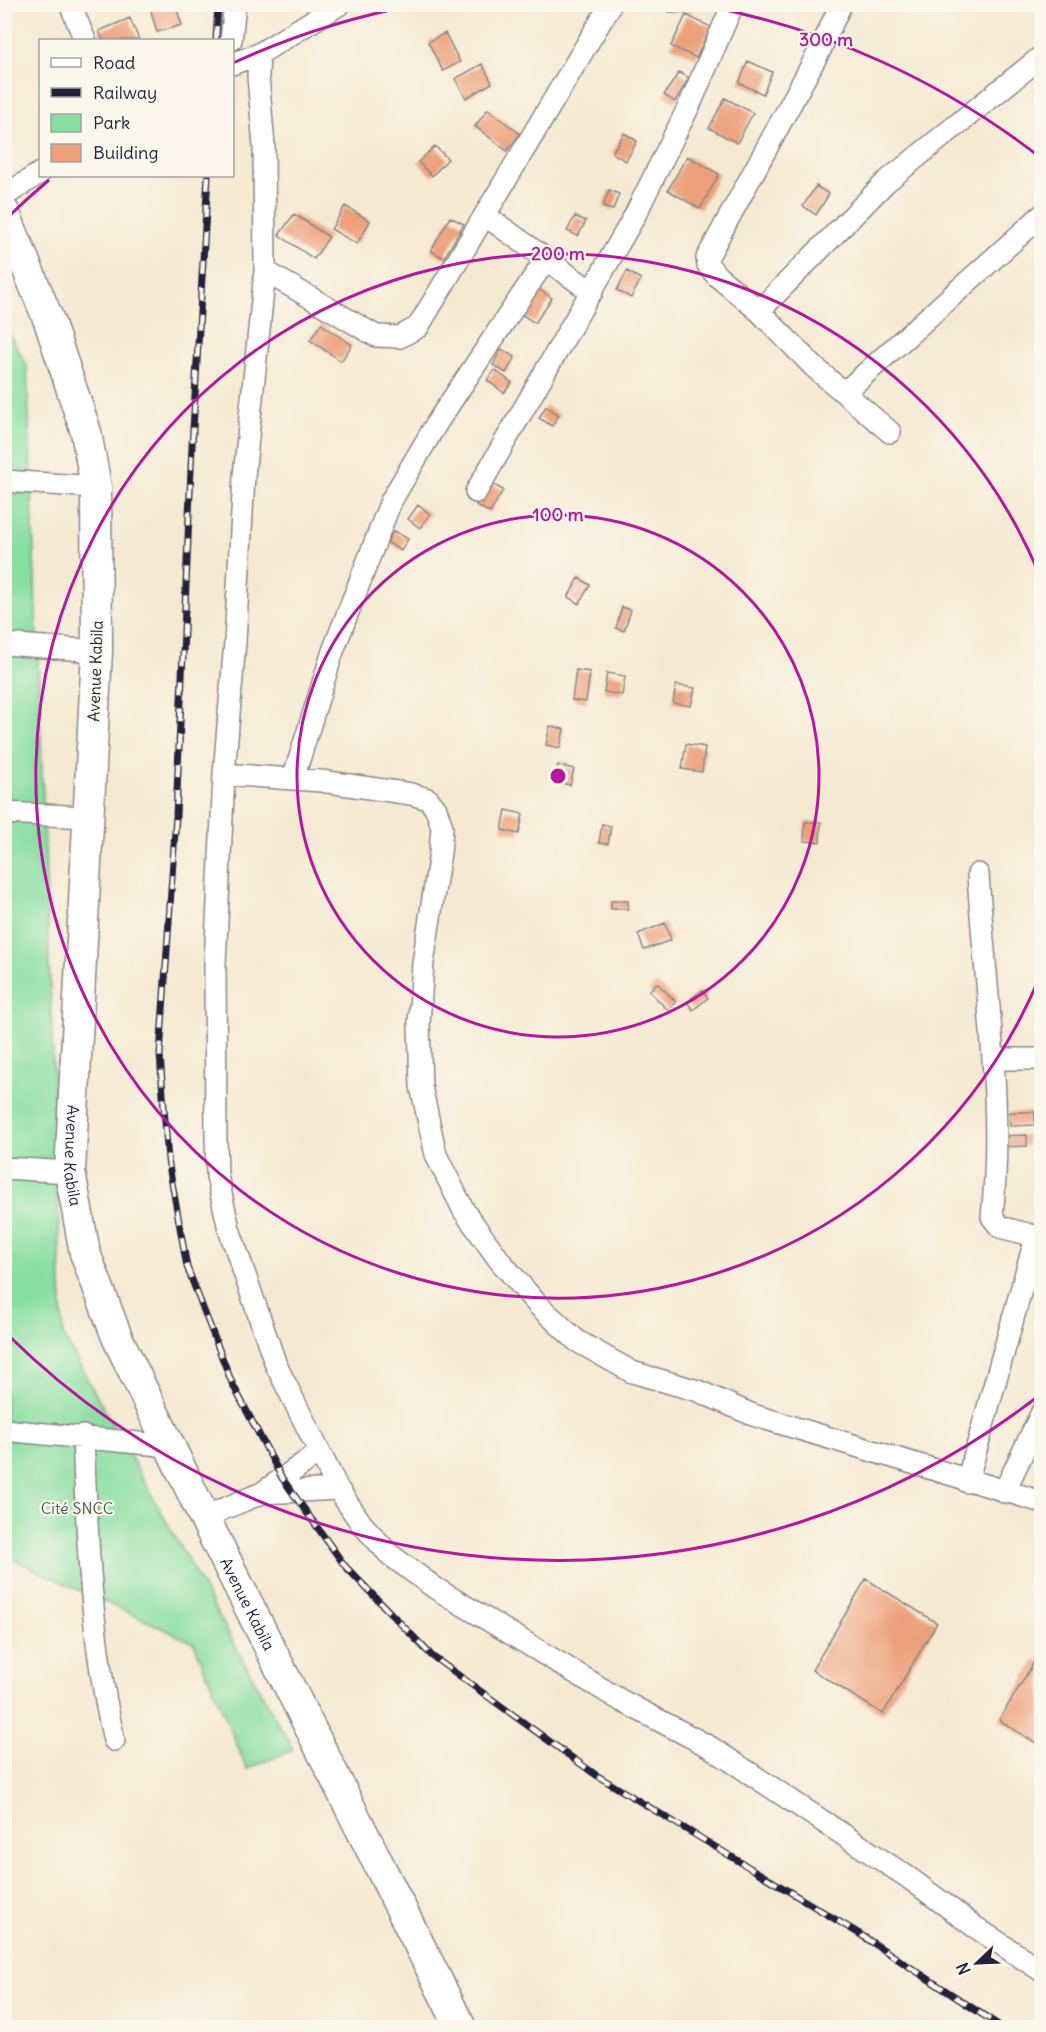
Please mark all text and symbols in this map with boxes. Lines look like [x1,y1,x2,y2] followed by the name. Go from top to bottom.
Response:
[799,28,853,51] text: 300 m
[39,39,234,177] legend
[93,51,136,74] text: Road
[93,81,157,104] text: Railway
[93,111,130,134] text: Park
[93,141,158,164] text: Building
[531,242,585,265] text: 200 m
[533,503,584,526] text: 100 m
[83,620,107,722] street label: Avenue Kabila
[548,766,568,786] centre of rings
[60,1104,86,1207] street label: Avenue Kabila
[41,1498,113,1518] park label: Cité SNCC
[216,1554,279,1654] street label: Avenue Kabila
[947,1933,1007,1993] north arrow
[952,1960,975,1978] text: N

